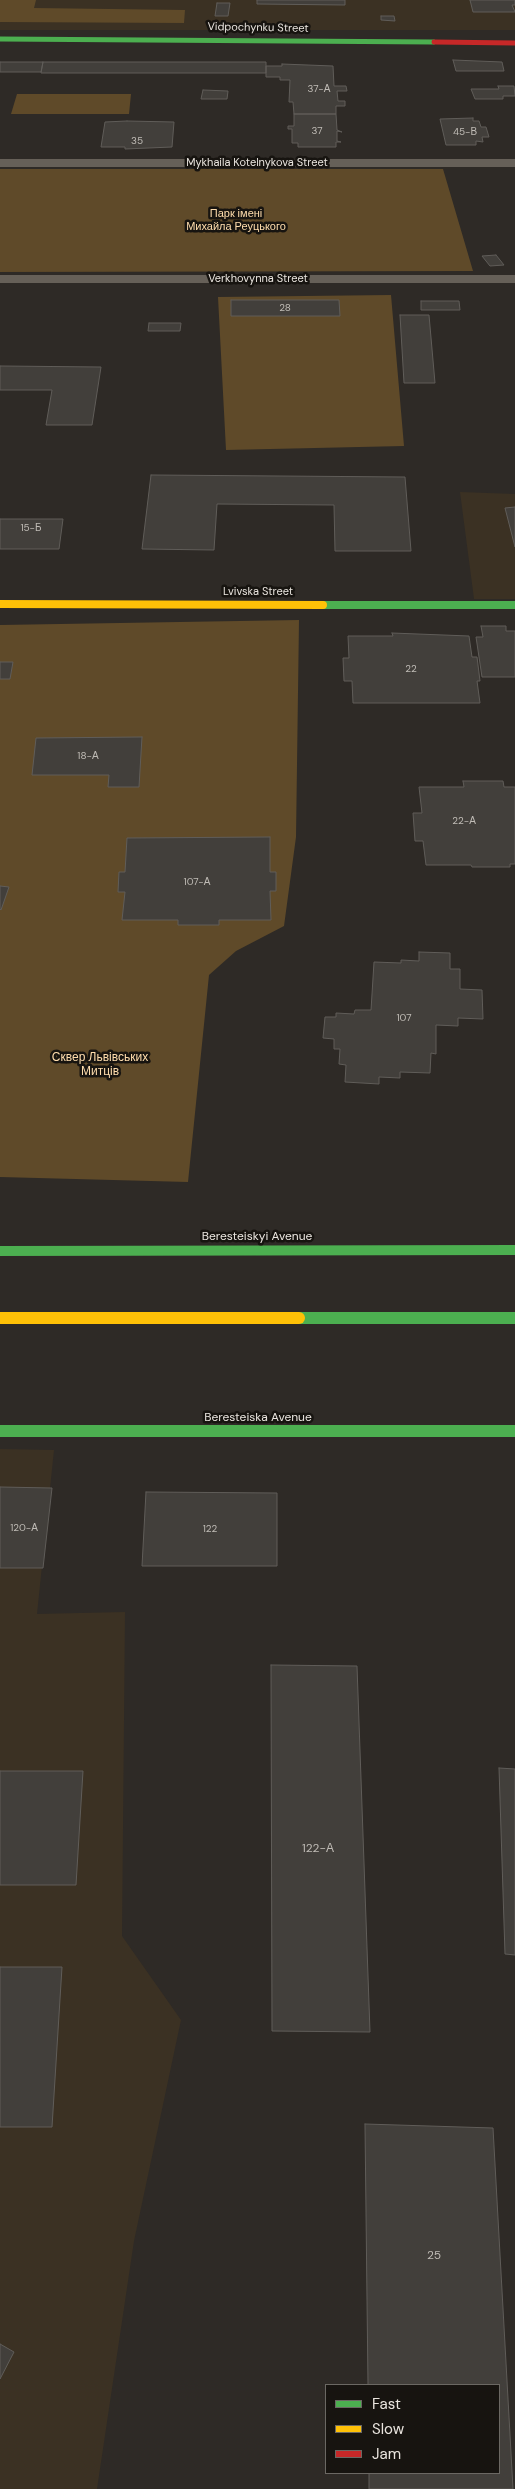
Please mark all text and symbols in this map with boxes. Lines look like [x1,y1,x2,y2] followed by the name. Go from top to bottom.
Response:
[207,21,309,35] street label: Vidpochynku Street
[308,83,330,95] house number: 37-А
[311,125,323,137] house number: 37
[453,126,477,138] house number: 45-В
[131,135,143,147] house number: 35
[186,156,328,170] street label: Mykhaila Kotelnykova Street
[186,207,286,233] park label: Парк імені Михайла Реуцького
[208,272,308,286] street label: Verkhovynna Street
[279,302,291,314] house number: 28
[20,522,42,534] house number: 15-Б
[223,585,293,599] street label: Lvivska Street
[405,663,417,675] house number: 22
[77,750,99,762] house number: 18-А
[452,815,476,827] house number: 22-А
[184,876,210,888] house number: 107-А
[396,1012,412,1024] house number: 107
[52,1051,148,1079] park label: Сквер Львівських Митців
[202,1230,312,1244] street label: Beresteiskyi Avenue
[204,1411,312,1425] street label: Beresteiska Avenue
[10,1522,38,1534] house number: 120-А
[203,1523,217,1535] house number: 122
[302,1842,334,1856] house number: 122-А
[427,2249,441,2263] house number: 25
[325,2384,500,2474] legend
[372,2394,401,2414] text: Fast
[372,2419,404,2439] text: Slow
[372,2444,401,2464] text: Jam

